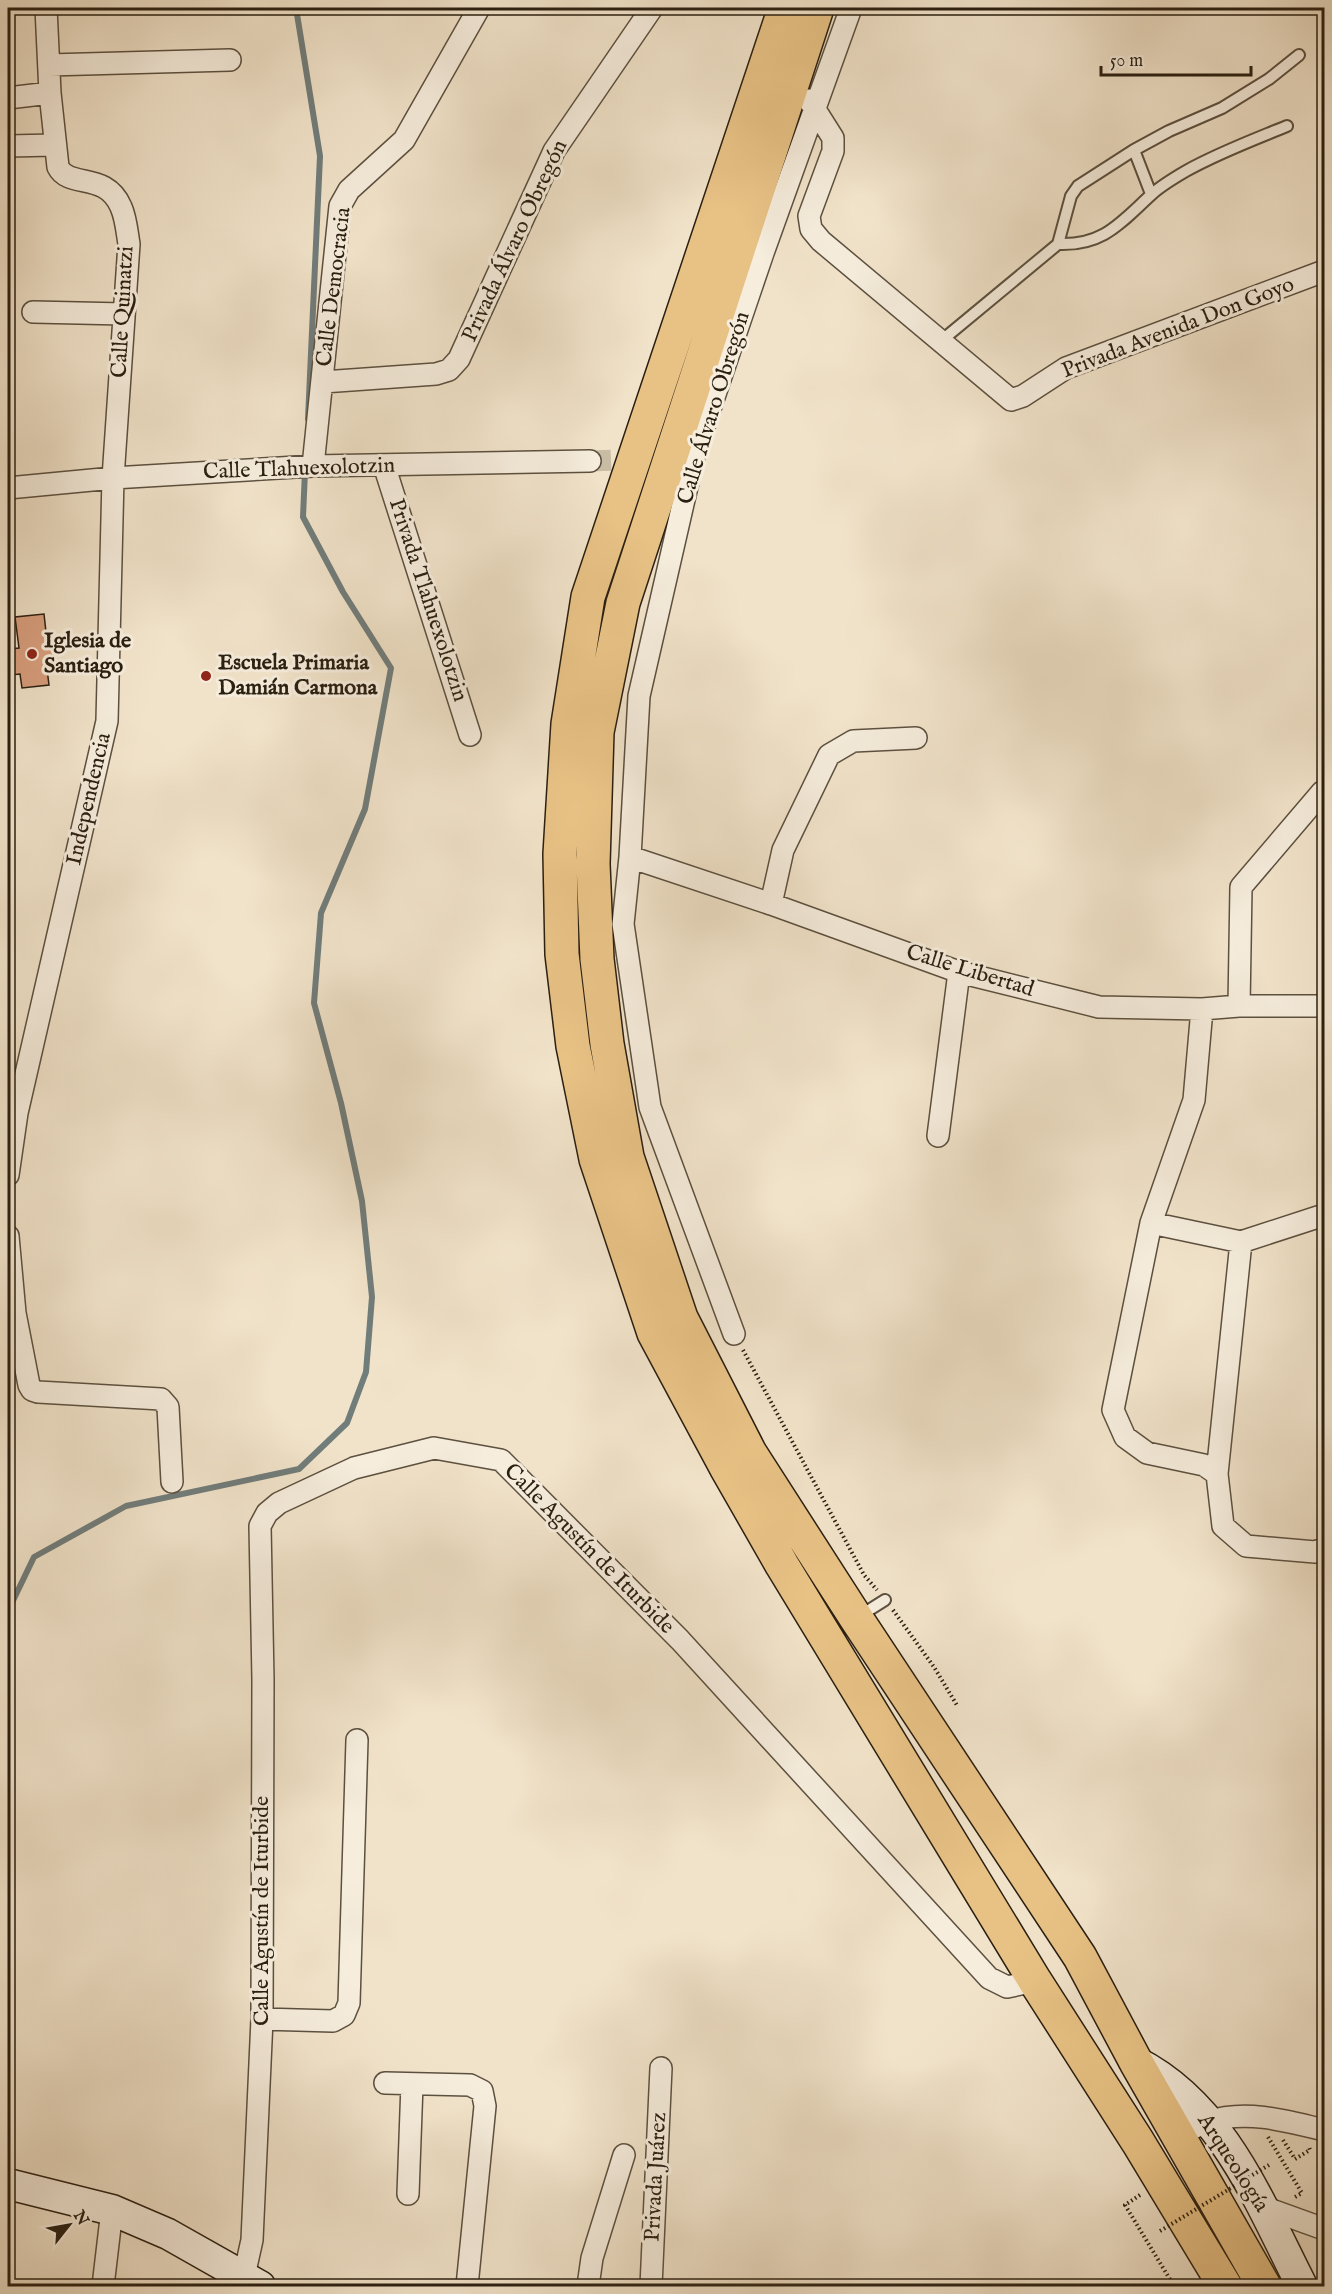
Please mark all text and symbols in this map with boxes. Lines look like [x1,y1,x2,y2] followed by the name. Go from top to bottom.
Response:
[1101,39,1251,77] scale bar
[1110,50,1143,73] text: 50 m
[456,135,574,347] street label: Privada Álvaro Obregón
[310,205,358,368] street label: Calle Democracia
[106,245,140,379] street label: Calle Quinatzi
[1058,271,1298,385] street label: Privada Avenida Don Goyo
[671,308,757,508] street label: Calle Álvaro Obregón
[203,452,396,486] street label: Calle Tlahuexolotzin
[382,495,474,705] street label: Privada Tlahuexolotzin
[44,627,131,680] place label: Iglesia de Santiago
[25,647,39,661] marker: Iglesia de Santiago
[218,649,378,702] place label: Escuela Primaria Damián Carmona
[199,669,213,683] marker: Escuela Primaria Damián Carmona
[60,730,118,868] street label: Independencia
[903,938,1038,1004] street label: Calle Libertad
[498,1458,680,1640] street label: Calle Agustín de Iturbide
[248,1796,276,2026] street label: Calle Agustín de Iturbide
[1190,2107,1276,2218] street label: Arqueología
[639,2112,673,2242] street label: Privada Juárez
[39,2195,99,2255] north arrow
[67,2206,92,2230] text: N

